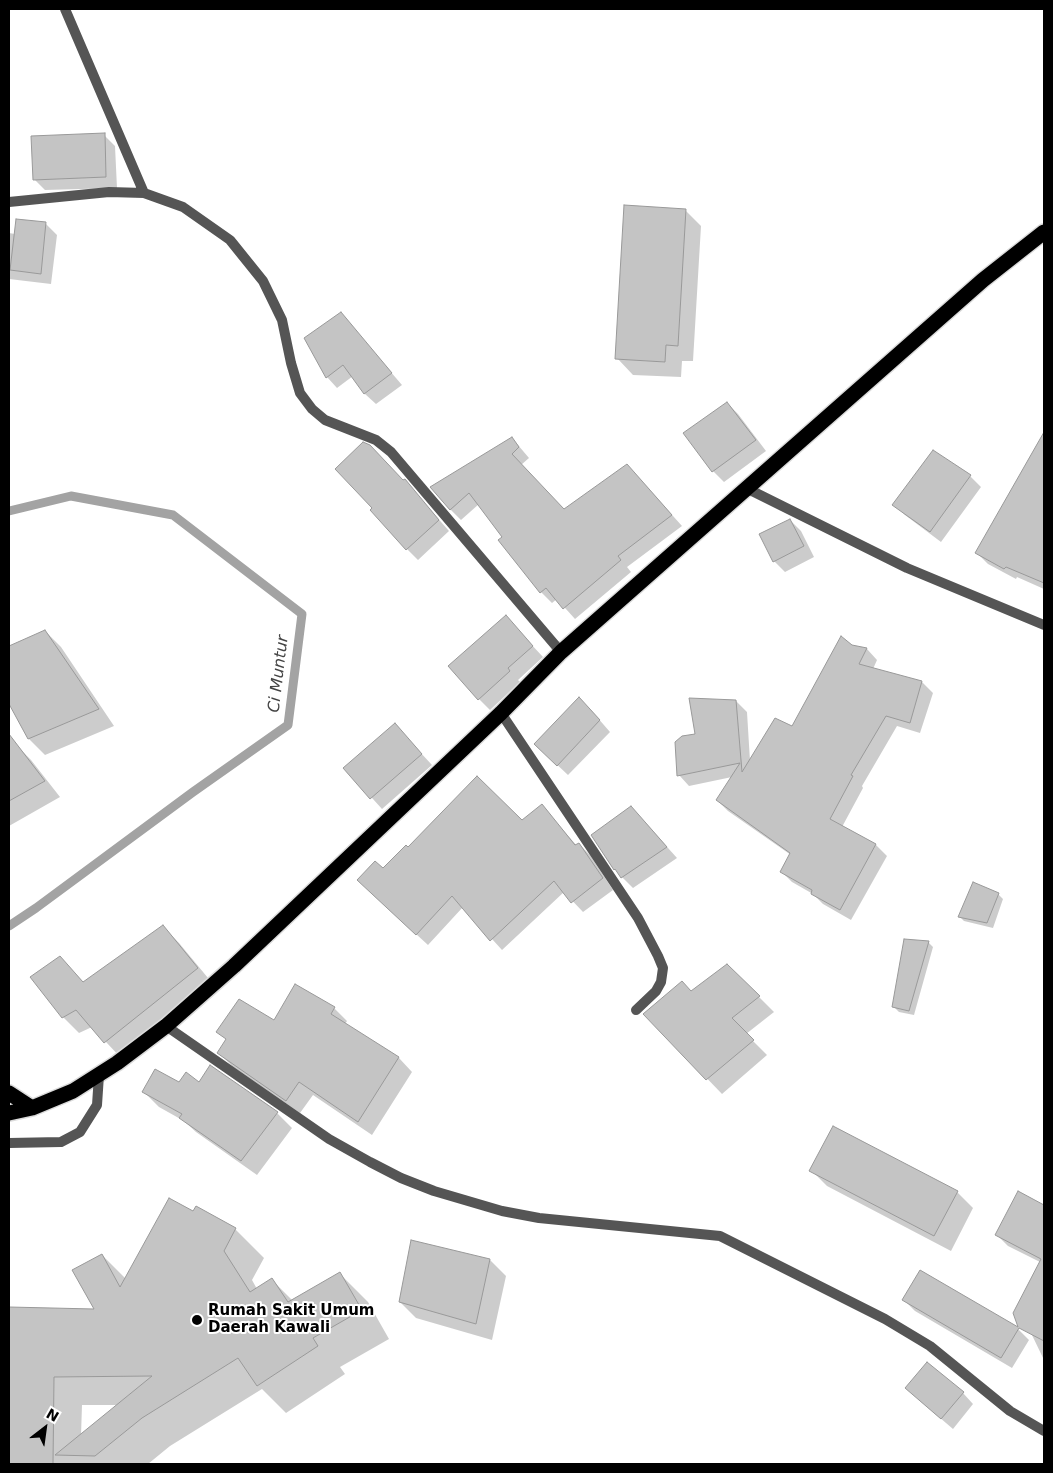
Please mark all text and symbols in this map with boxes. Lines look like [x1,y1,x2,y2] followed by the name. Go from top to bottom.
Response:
[265,634,293,714] water label: Ci Muntur
[208,1302,374,1337] place label: Rumah Sakit Umum Daerah Kawali
[190,1313,204,1327] marker: Rumah Sakit Umum Daerah Kawali
[20,1403,70,1453] north arrow
[43,1405,62,1425] text: N

